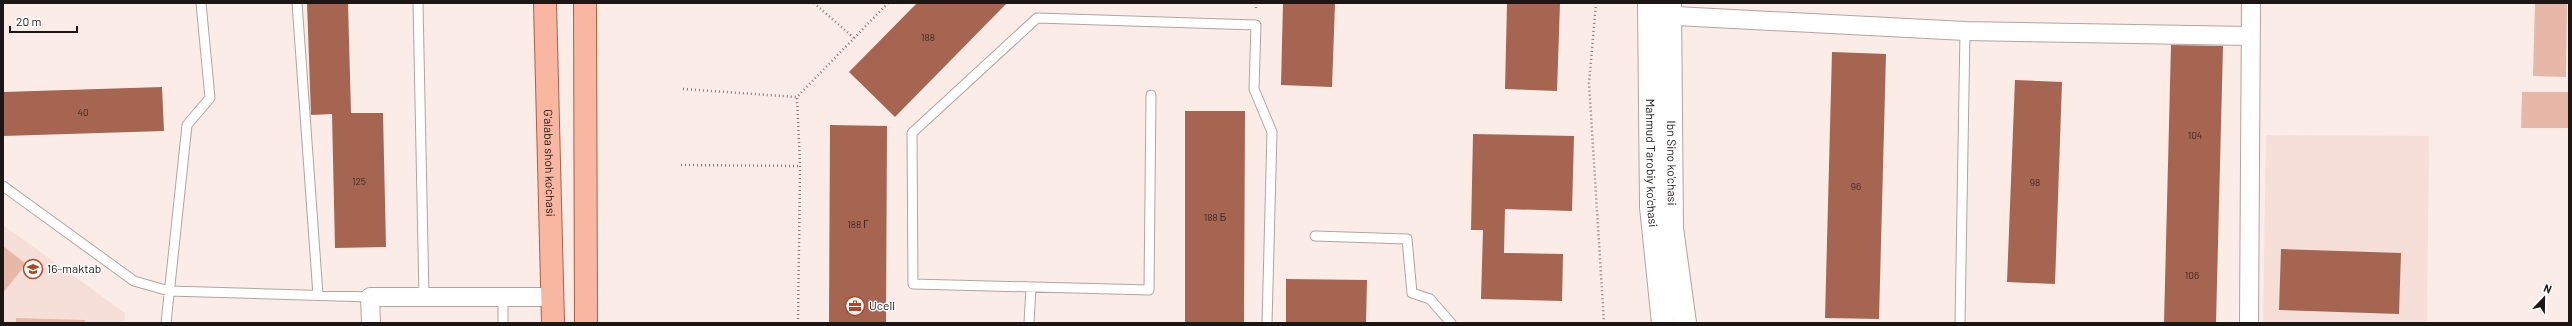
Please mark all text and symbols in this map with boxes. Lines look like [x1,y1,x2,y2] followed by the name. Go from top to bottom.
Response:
[10,8,77,34] scale bar
[16,14,42,28] text: 20 m
[921,31,935,43] house number: 188
[1644,99,1661,228] street label: Mahmud Tarobiy ko'chasi
[77,106,89,118] house number: 40
[542,109,558,217] street label: G'alaba shoh ko'chasi
[1665,120,1680,205] street label: Ibn Sino ko'chasi
[2188,129,2202,141] house number: 104
[352,175,366,187] house number: 125
[2030,176,2040,188] house number: 98
[1851,180,1861,192] house number: 96
[1204,211,1227,223] house number: 188 Б
[847,218,869,230] house number: 188 Г
[22,258,44,280] school or university icon: 16-maktab
[47,261,101,275] place label: 16-maktab
[2185,269,2199,281] house number: 106
[2524,278,2564,318] north arrow
[2542,281,2554,296] text: N
[844,295,866,317] office icon: Ucell
[869,298,895,312] place label: Ucell

